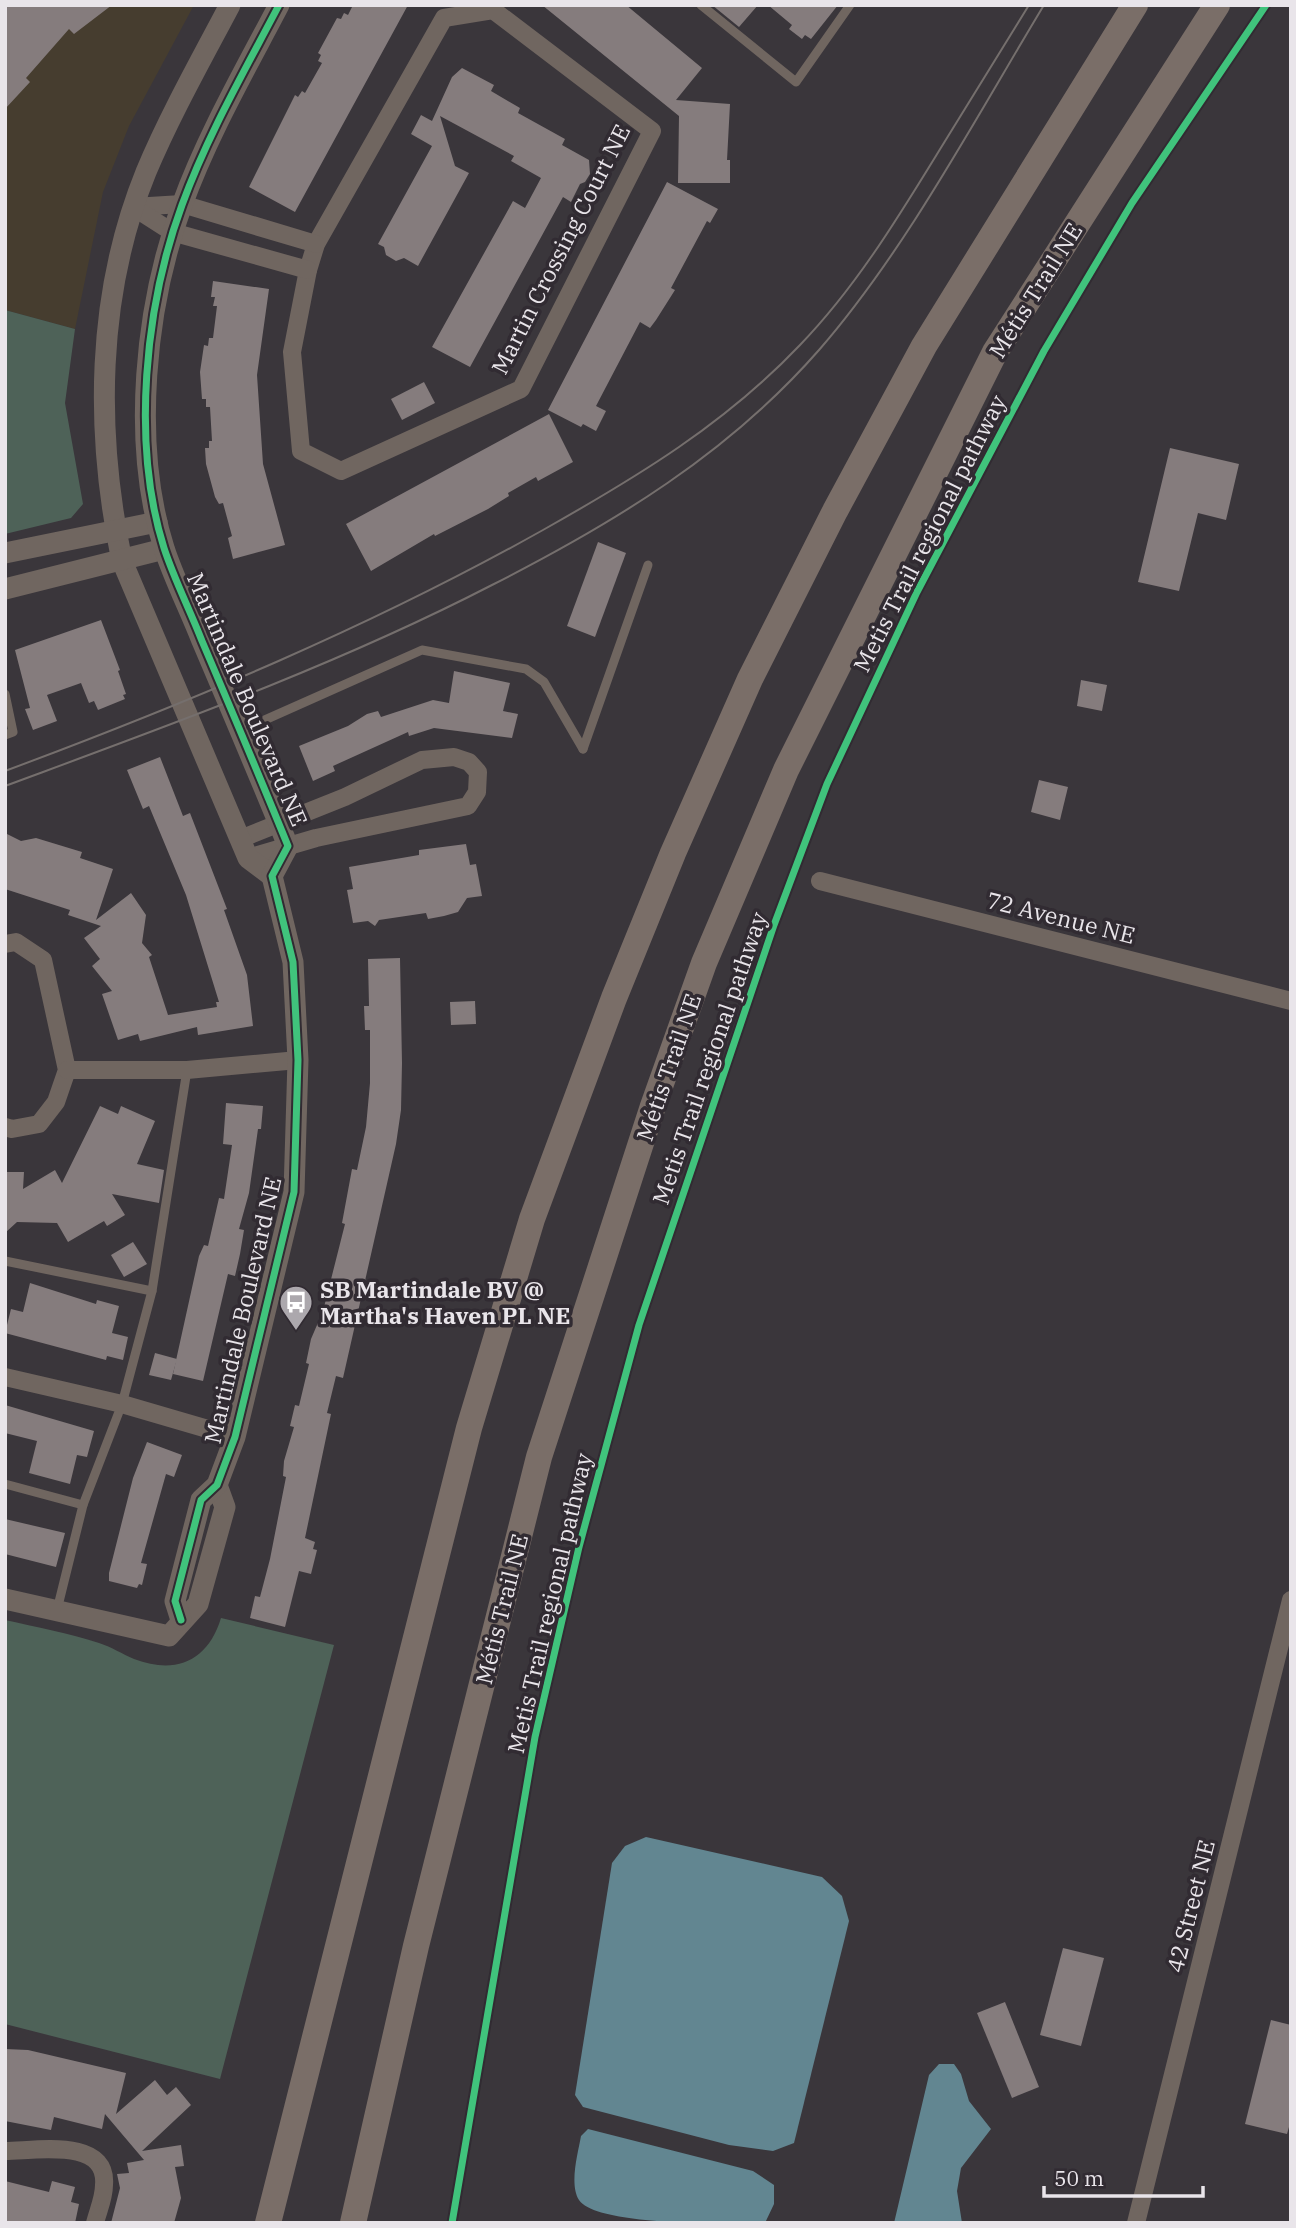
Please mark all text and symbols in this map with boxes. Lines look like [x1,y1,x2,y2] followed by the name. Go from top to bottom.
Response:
[484,119,636,379] street label: Martin Crossing Court NE
[982,217,1088,363] street label: Métis Trail NE
[846,389,1012,677] street label: Metis Trail regional pathway
[181,568,315,830] street label: Martindale Boulevard NE
[984,884,1138,950] street label: 72 Avenue NE
[645,907,773,1208] street label: Metis Trail regional pathway
[629,989,707,1145] street label: Métis Trail NE
[197,1174,287,1446] street label: Martindale Boulevard NE
[320,1274,570,1330] place label: SB Martindale BV @ Martha's Haven PL NE
[277,1283,315,1332] bus stop icon: SB Martindale BV @ Martha's Haven PL NE
[500,1449,598,1756] street label: Metis Trail regional pathway
[468,1531,534,1687] street label: Métis Trail NE
[1159,1837,1221,1975] street label: 42 Street NE
[1044,2154,1203,2198] scale bar
[1054,2164,1104,2192] text: 50 m

